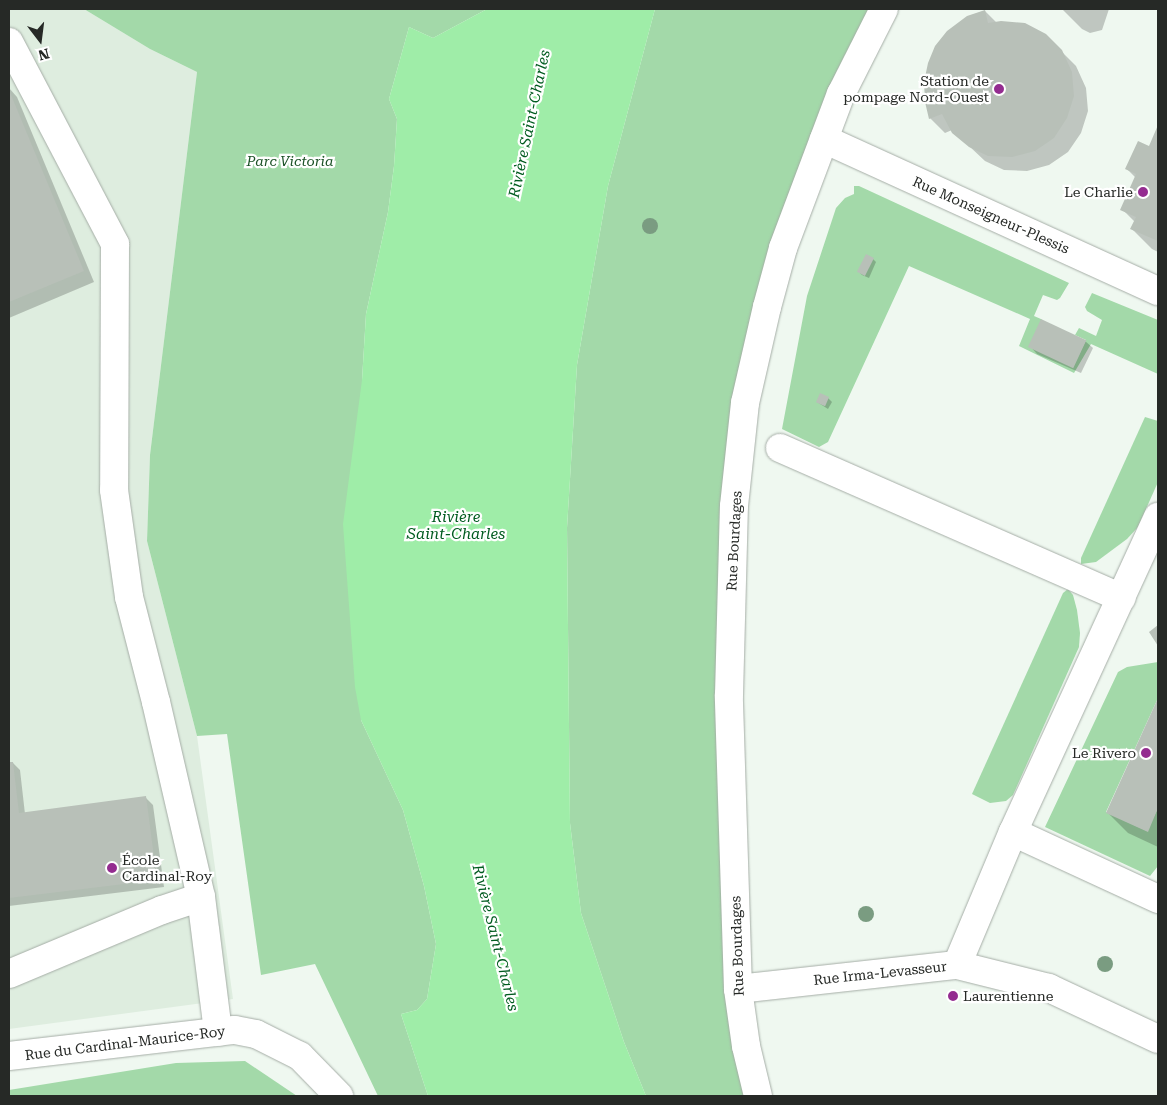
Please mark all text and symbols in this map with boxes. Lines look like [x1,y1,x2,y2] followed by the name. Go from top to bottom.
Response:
[15,15,65,65] north arrow
[37,45,51,64] text: N
[506,48,554,200] water label: Rivière Saint-Charles
[843,73,989,105] place label: Station de pompage Nord-Ouest
[993,83,1005,95] marker: Station de pompage Nord-Ouest
[247,153,333,169] park label: Parc Victoria
[910,173,1072,257] street label: Rue Monseigneur-Plessis
[1064,184,1133,200] place label: Le Charlie
[1137,186,1149,198] marker: Le Charlie
[723,490,745,592] street label: Rue Bourdages
[407,508,505,543] water label: Rivière Saint-Charles
[1072,745,1136,761] place label: Le Rivero
[1140,747,1152,759] marker: Le Rivero
[122,852,212,884] place label: École Cardinal-Roy
[106,862,118,874] marker: École Cardinal-Roy
[468,863,522,1013] water label: Rivière Saint-Charles
[727,896,747,996] street label: Rue Bourdages
[812,958,948,988] street label: Rue Irma-Levasseur
[963,988,1054,1004] place label: Laurentienne
[947,990,959,1002] marker: Laurentienne
[24,1022,226,1064] street label: Rue du Cardinal-Maurice-Roy

